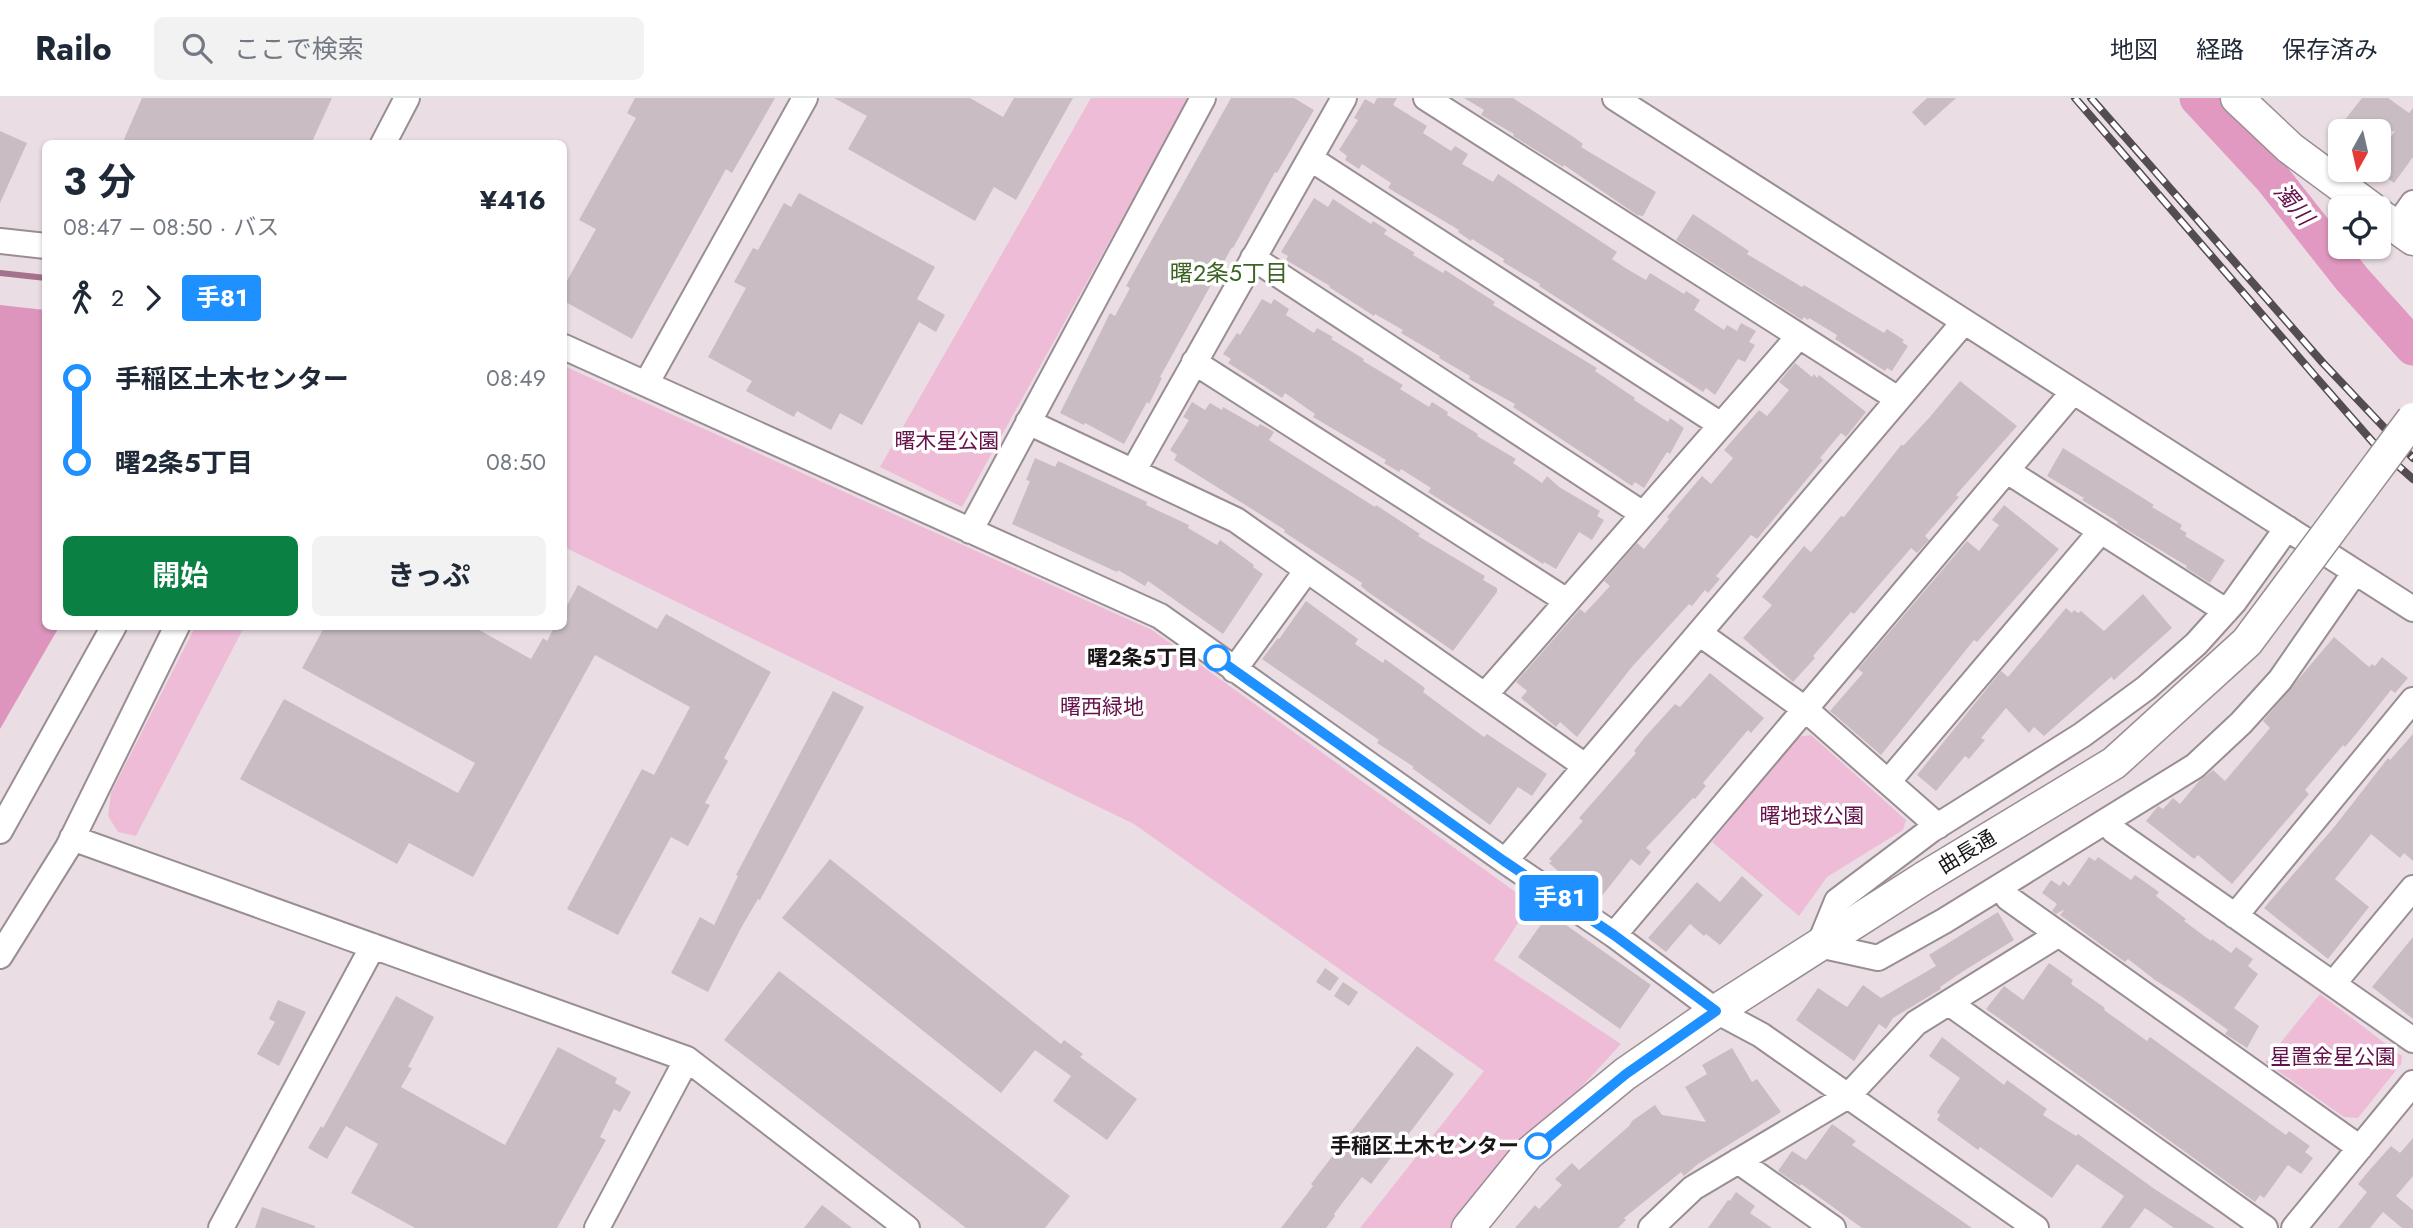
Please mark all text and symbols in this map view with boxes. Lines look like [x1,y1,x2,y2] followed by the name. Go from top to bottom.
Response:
[154,17,644,80] search box
[35,25,112,72] text: Railo
[178,29,216,67] icon: search
[234,30,364,68] text: ここで検索
[2110,32,2158,67] text: 地図
[2196,32,2244,67] text: 経路
[2282,32,2378,67] text: 保存済み
[2328,119,2390,182] north arrow
[2328,119,2391,259] map controls
[63,154,136,209] text: 3 分
[2266,175,2324,235] water label: 濁川
[480,181,546,219] text: ¥416
[2328,196,2391,259] button: locate
[63,210,279,244] text: 08:47 – 08:50 · バス
[1170,256,1288,290] district label: 曙2条5丁目
[63,279,101,317] icon: walk
[134,279,172,317] icon: forward
[196,280,247,315] text: 手81
[111,281,124,315] text: 2
[115,360,349,398] text: 手稲区土木センター
[486,361,546,395] text: 08:49
[895,426,1000,456] park label: 曙木星公園
[115,444,253,482] text: 曙2条5丁目
[486,445,546,479] text: 08:50
[63,536,298,616] button: 開始
[312,536,546,616] button: きっぷ
[1087,643,1198,673] place label: 曙2条5丁目
[1204,645,1230,671] marker: 曙2条5丁目
[1060,692,1144,722] park label: 曙西緑地
[1760,801,1865,831] park label: 曙地球公園
[1932,823,2002,881] street label: 曲長通
[1519,875,1599,921] line badge: 手81
[1533,880,1585,915] text: 手81
[2270,1042,2396,1072] park label: 星置金星公園
[1330,1131,1519,1161] place label: 手稲区土木センター
[1525,1133,1551,1159] marker: 手稲区土木センター

